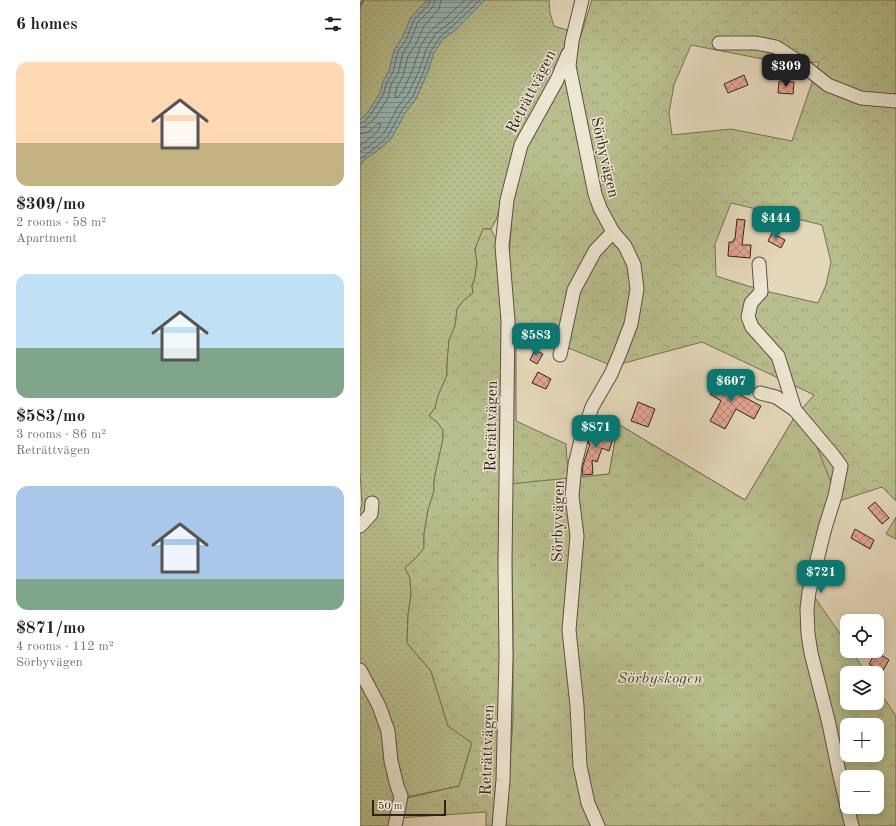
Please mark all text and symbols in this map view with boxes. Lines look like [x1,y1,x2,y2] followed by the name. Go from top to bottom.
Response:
[322,13,344,35] icon: filters
[16,16,78,33] text: 6 homes
[504,47,560,136] street label: Reträttvägen
[762,54,810,88] pin: $309
[771,60,801,73] text: $309
[144,88,216,160] icon: home
[587,116,621,200] street label: Sörbyvägen
[16,196,85,213] text: $309/mo
[752,206,800,240] pin: $444
[761,212,791,225] text: $444
[16,216,106,229] text: 2 rooms · 58 m²
[16,232,77,245] text: Apartment
[144,300,216,372] icon: home
[512,323,560,357] pin: $583
[521,329,551,342] text: $583
[707,369,755,403] pin: $607
[716,375,746,388] text: $607
[483,380,501,472] street label: Reträttvägen
[16,408,85,425] text: $583/mo
[572,415,620,449] pin: $871
[581,421,611,434] text: $871
[16,428,106,441] text: 3 rooms · 86 m²
[16,444,90,457] text: Reträttvägen
[550,479,568,562] street label: Sörbyvägen
[144,512,216,584] icon: home
[797,560,845,594] pin: $721
[806,566,836,579] text: $721
[840,614,884,814] map controls
[840,614,884,658] button: locate
[16,620,85,637] text: $871/mo
[16,640,114,653] text: 4 rooms · 112 m²
[16,656,83,669] text: Sörbyvägen
[840,666,884,710] button: layers
[617,671,703,687] park label: Sörbyskogen
[478,704,498,796] street label: Reträttvägen
[840,718,884,762] button: +
[840,770,884,814] button: −
[372,798,446,817] scale bar
[378,801,403,812] text: 50 m

